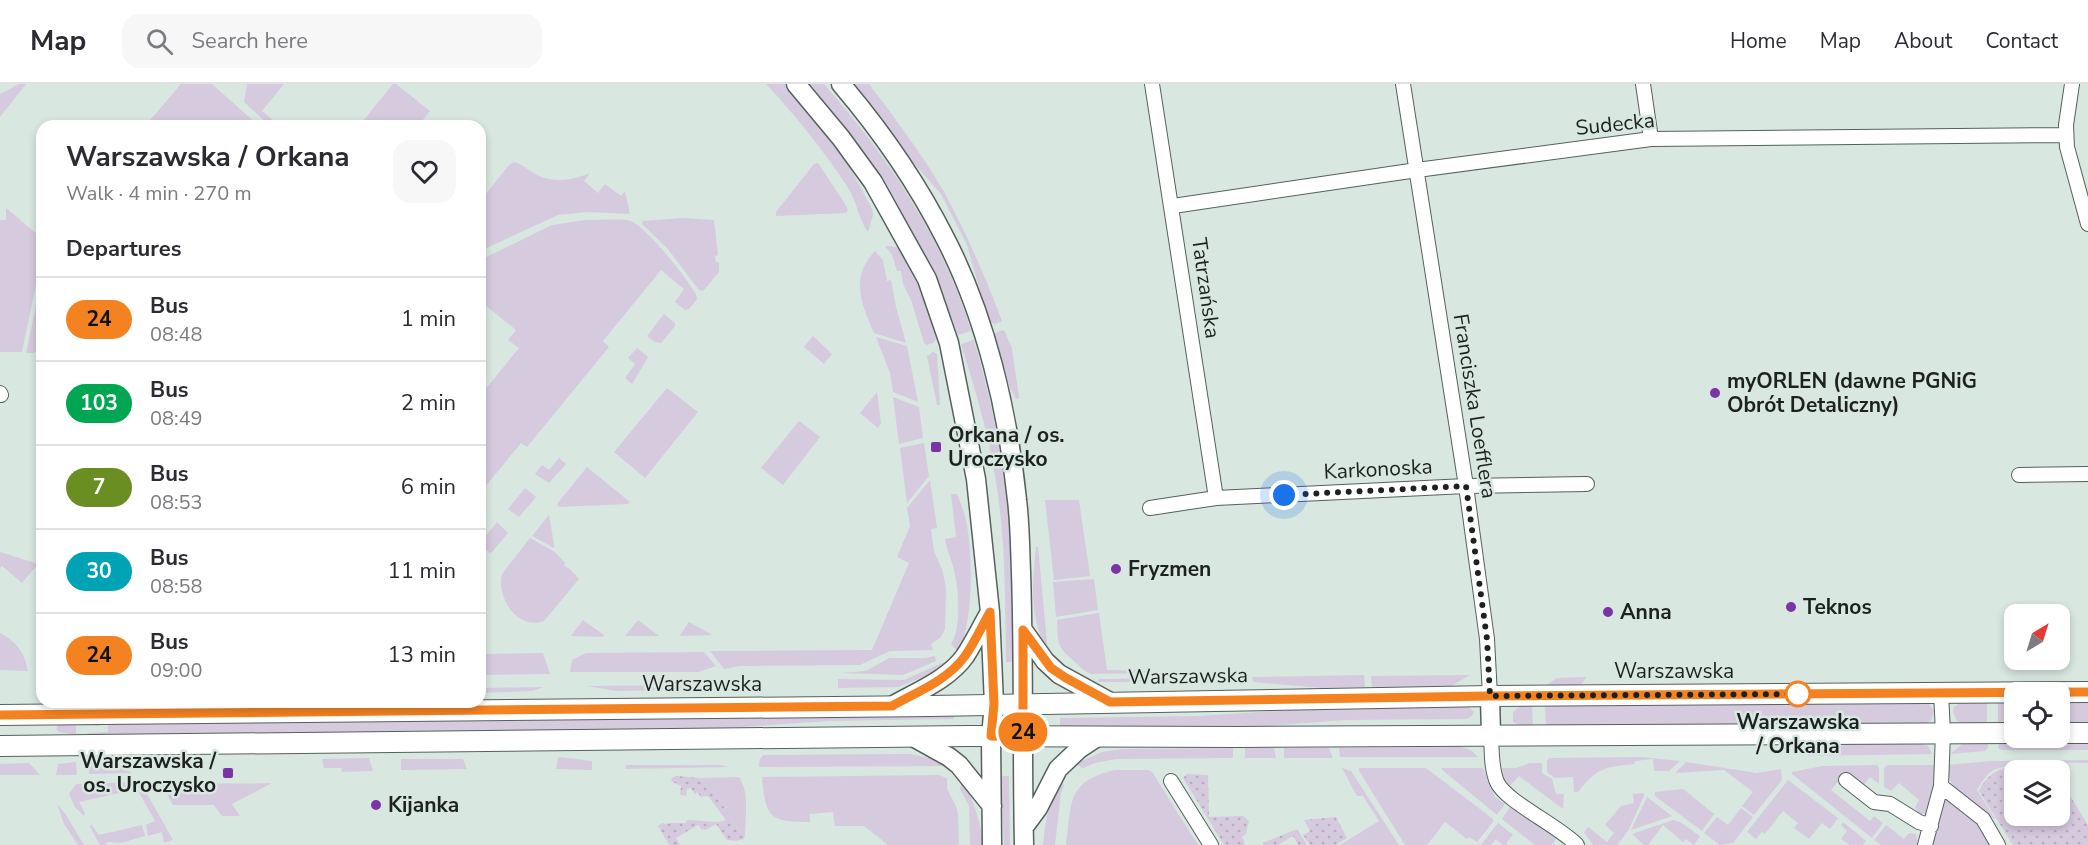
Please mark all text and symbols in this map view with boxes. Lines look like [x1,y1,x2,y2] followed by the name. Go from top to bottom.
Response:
[122,14,542,68] search box
[30,22,86,60] text: Map
[143,25,176,58] icon: search
[191,26,308,56] text: Search here
[1730,27,1787,55] text: Home
[1820,27,1861,55] text: Map
[1894,27,1952,55] text: About
[1985,27,2058,55] text: Contact
[1574,106,1656,142] street label: Sudecka
[66,138,350,176] text: Warszawska / Orkana
[393,140,456,203] button: heart
[66,180,252,207] text: Walk · 4 min · 270 m
[66,234,181,264] text: Departures
[1185,236,1227,340] street label: Tatrzańska
[150,291,189,321] text: Bus
[401,304,456,334] text: 1 min
[86,305,112,333] text: 24
[1447,312,1503,500] street label: Franciszka Loefflera
[150,321,203,348] text: 08:48
[1727,367,1977,419] place label: myORLEN (dawne PGNiG Obrót Detaliczny)
[150,375,189,405] text: Bus
[1708,386,1722,400] marker: myORLEN (dawne PGNiG Obrót Detaliczny)
[401,388,456,418] text: 2 min
[80,389,118,417] text: 103
[150,405,203,432] text: 08:49
[948,421,1065,473] place label: Orkana / os. Uroczysko
[929,440,943,454] marker: Orkana / os. Uroczysko
[1323,452,1433,486] street label: Karkonoska
[150,459,189,489] text: Bus
[401,472,456,502] text: 6 min
[93,473,105,501] text: 7
[1269,480,1299,510] your location
[150,489,203,516] text: 08:53
[150,543,189,573] text: Bus
[1128,555,1211,583] place label: Fryzmen
[388,556,456,586] text: 11 min
[86,557,112,585] text: 30
[1109,562,1123,576] marker: Fryzmen
[150,573,203,600] text: 08:58
[1803,593,1872,621] place label: Teknos
[1620,598,1672,626] place label: Anna
[1784,600,1798,614] marker: Teknos
[2004,604,2070,670] north arrow
[2004,604,2070,826] map controls
[1601,605,1615,619] marker: Anna
[150,627,189,657] text: Bus
[388,640,456,670] text: 13 min
[86,641,112,669] text: 24
[150,657,203,684] text: 09:00
[1614,657,1734,685] street label: Warszawska
[1128,661,1248,691] street label: Warszawska
[642,670,762,698] street label: Warszawska
[1785,681,1811,707] marker: Warszawska / Orkana
[2004,682,2070,748] button: locate
[1736,708,1860,760] place label: Warszawska / Orkana
[996,712,1050,752] line badge: 24
[1010,718,1036,746] text: 24
[80,747,216,799] place label: Warszawska / os. Uroczysko
[2004,760,2070,826] button: layers
[221,766,235,780] marker: Warszawska / os. Uroczysko
[388,791,459,819] place label: Kijanka
[369,798,383,812] marker: Kijanka

